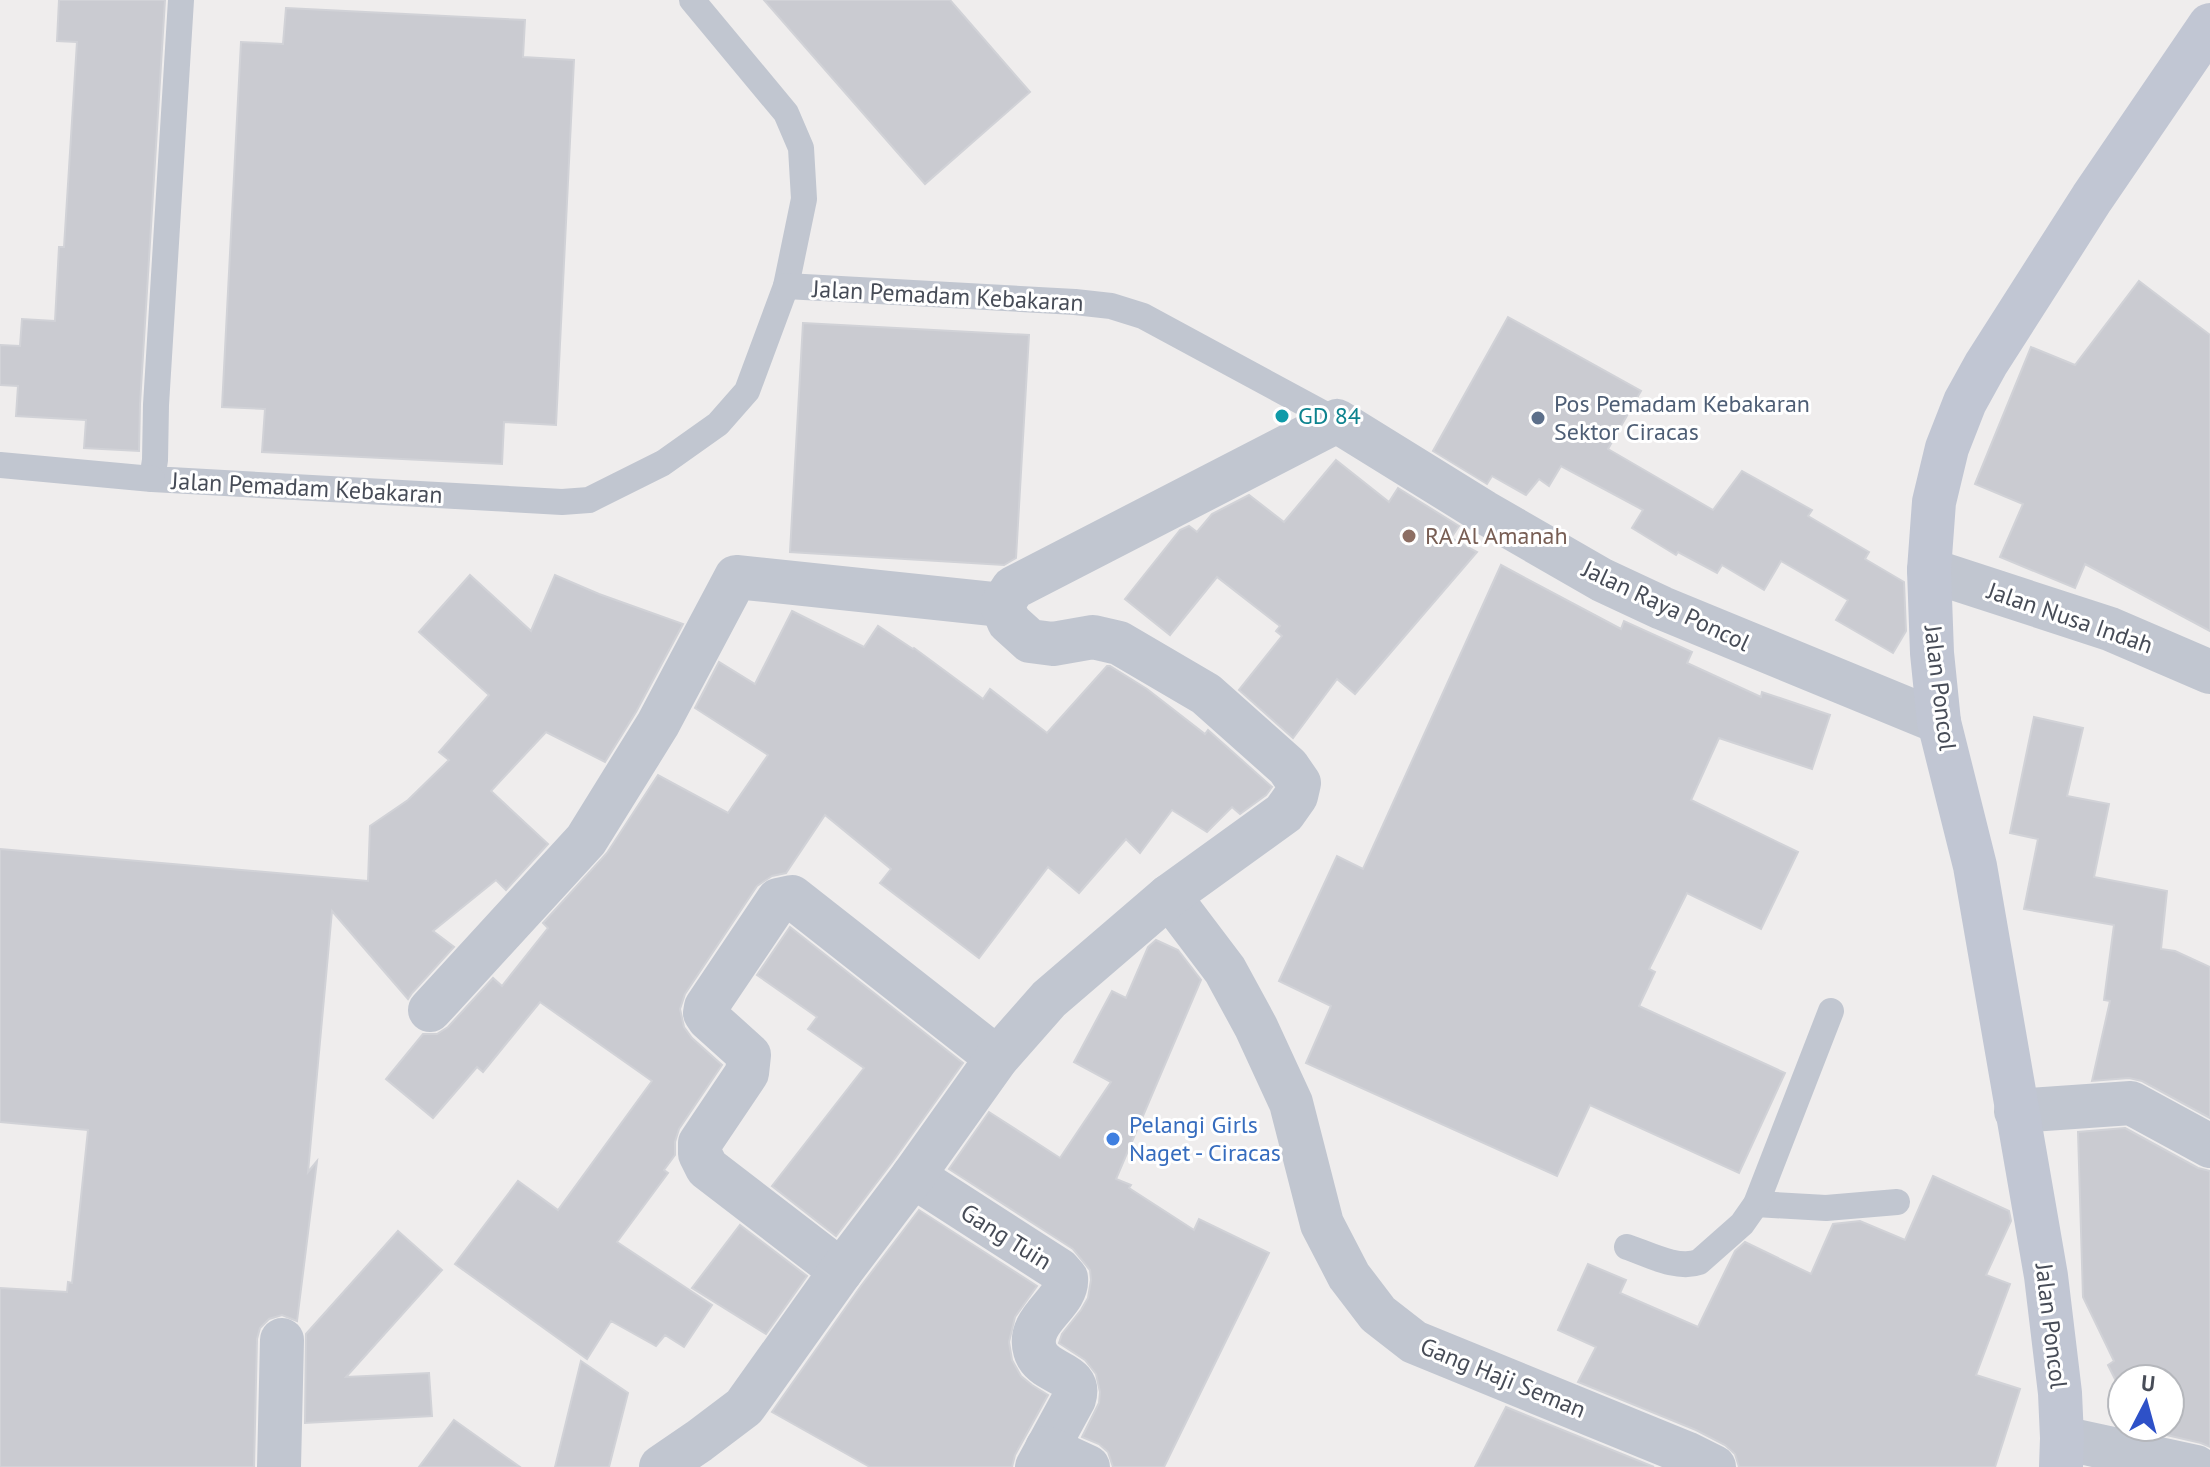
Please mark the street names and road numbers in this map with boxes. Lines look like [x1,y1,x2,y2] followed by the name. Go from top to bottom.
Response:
[811,273,1084,318] street label: Jalan Pemadam Kebakaran
[170,465,443,510] street label: Jalan Pemadam Kebakaran
[1577,553,1755,658] street label: Jalan Raya Poncol
[1982,574,2157,660] street label: Jalan Nusa Indah
[1917,623,1964,752] street label: Jalan Poncol
[955,1197,1058,1277] street label: Gang Tuin
[2028,1261,2075,1390] street label: Jalan Poncol
[1416,1330,1590,1425] street label: Gang Haji Seman

